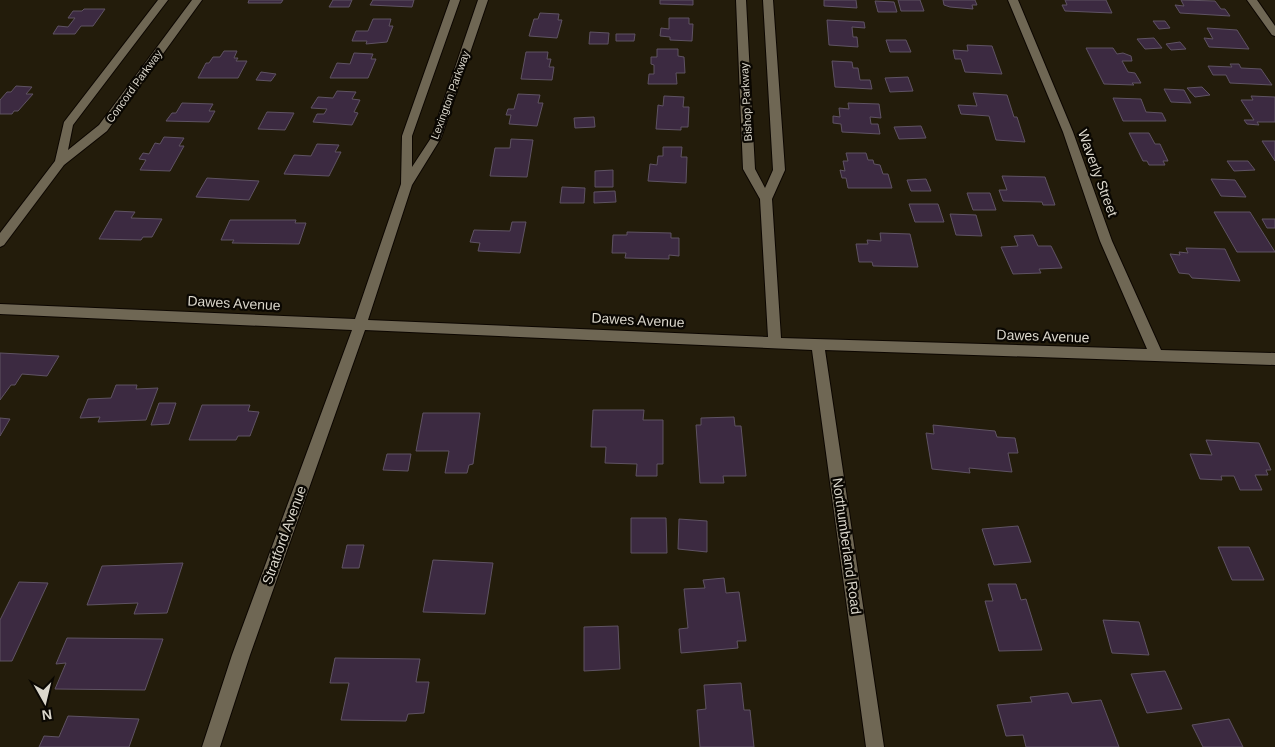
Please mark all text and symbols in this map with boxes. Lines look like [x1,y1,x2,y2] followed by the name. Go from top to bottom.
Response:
[104,47,165,125] street label: Concord Parkway
[428,49,472,141] street label: Lexington Parkway
[738,62,754,142] street label: Bishop Parkway
[1075,127,1121,219] street label: Waverly Street
[187,293,281,313] street label: Dawes Avenue
[591,310,685,330] street label: Dawes Avenue
[996,326,1090,346] street label: Dawes Avenue
[829,477,865,615] street label: Northumberland Road
[259,483,309,587] street label: Stratford Avenue
[20,677,70,727] north arrow
[41,706,53,724] text: N

